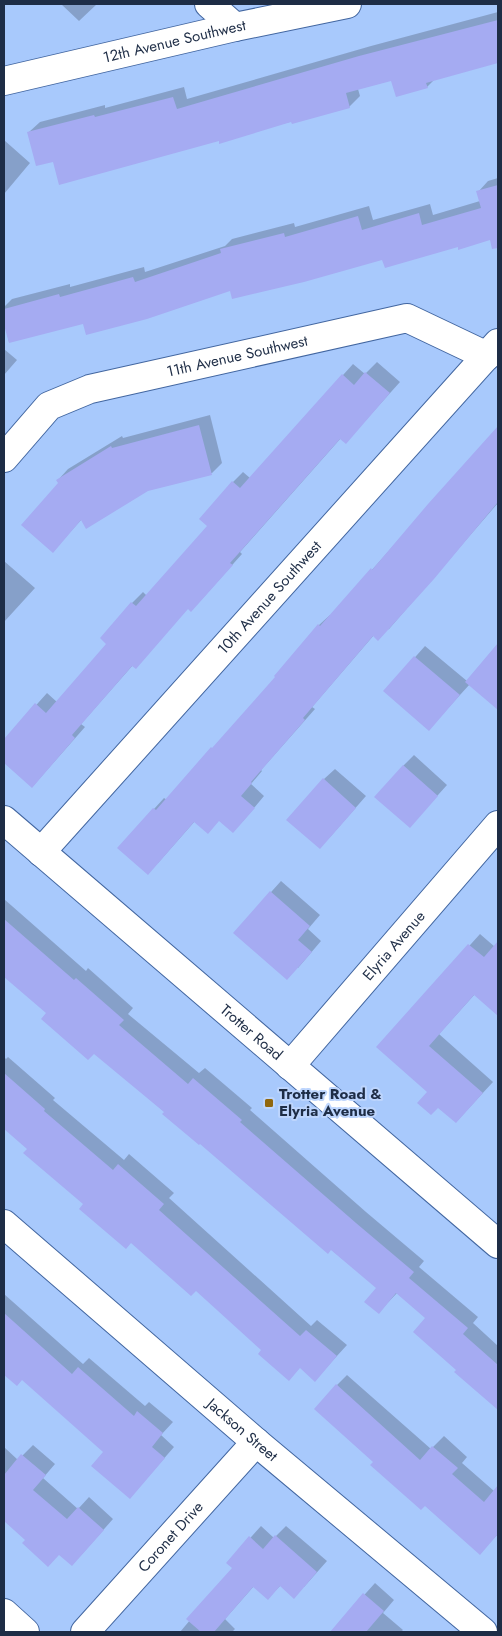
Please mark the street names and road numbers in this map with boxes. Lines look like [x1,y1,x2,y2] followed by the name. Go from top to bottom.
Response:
[101,14,248,68] street label: 12th Avenue Southwest
[165,329,310,382] street label: 11th Avenue Southwest
[212,535,327,659] street label: 10th Avenue Southwest
[357,906,430,985] street label: Elyria Avenue
[215,999,287,1065] street label: Trotter Road
[201,1392,283,1467] street label: Jackson Street
[133,1496,209,1577] street label: Coronet Drive

